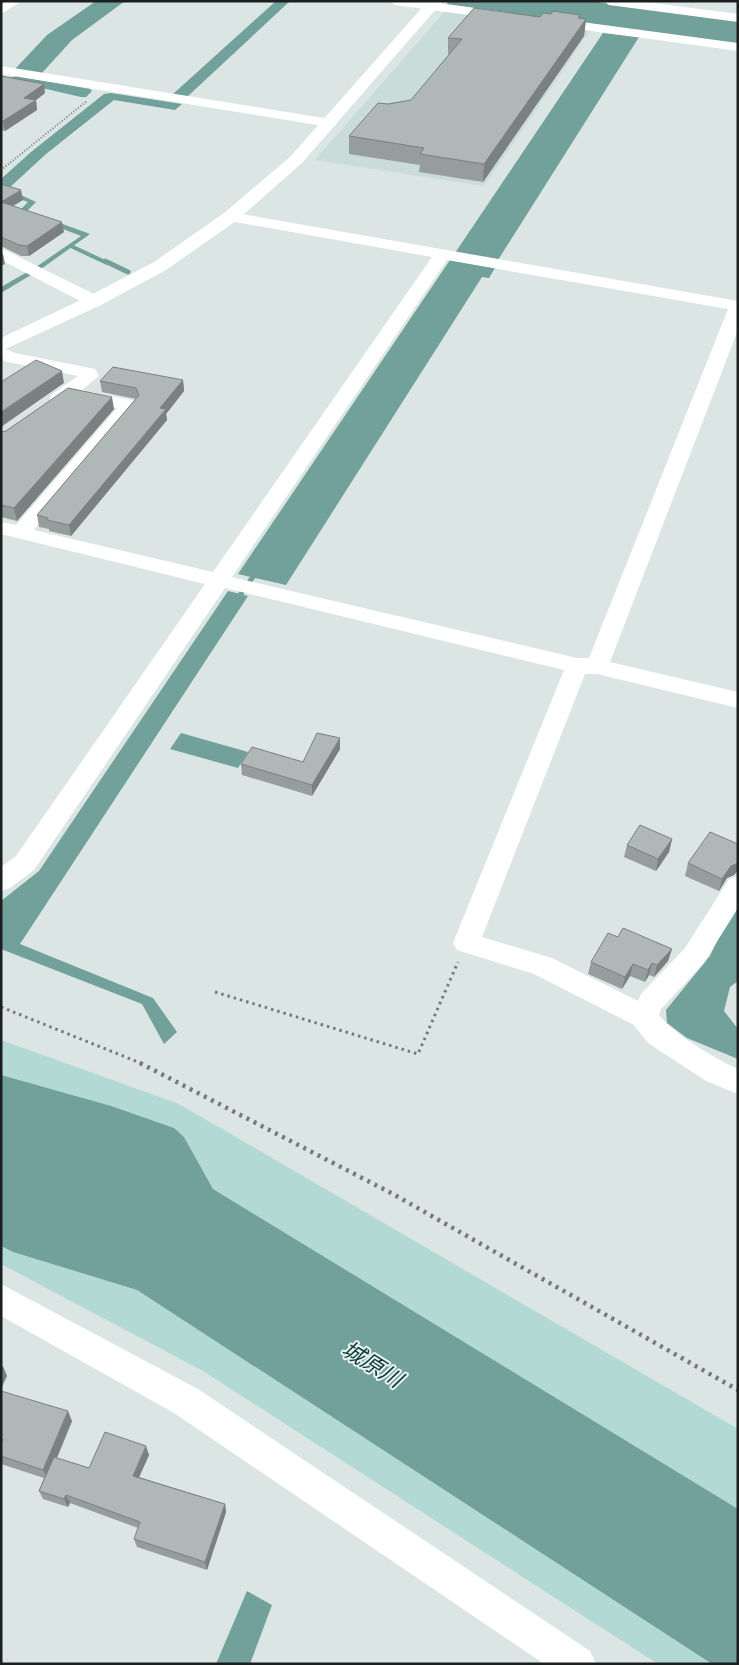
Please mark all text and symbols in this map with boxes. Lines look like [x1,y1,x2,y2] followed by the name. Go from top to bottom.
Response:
[338,1334,410,1393] water label: 城原川

